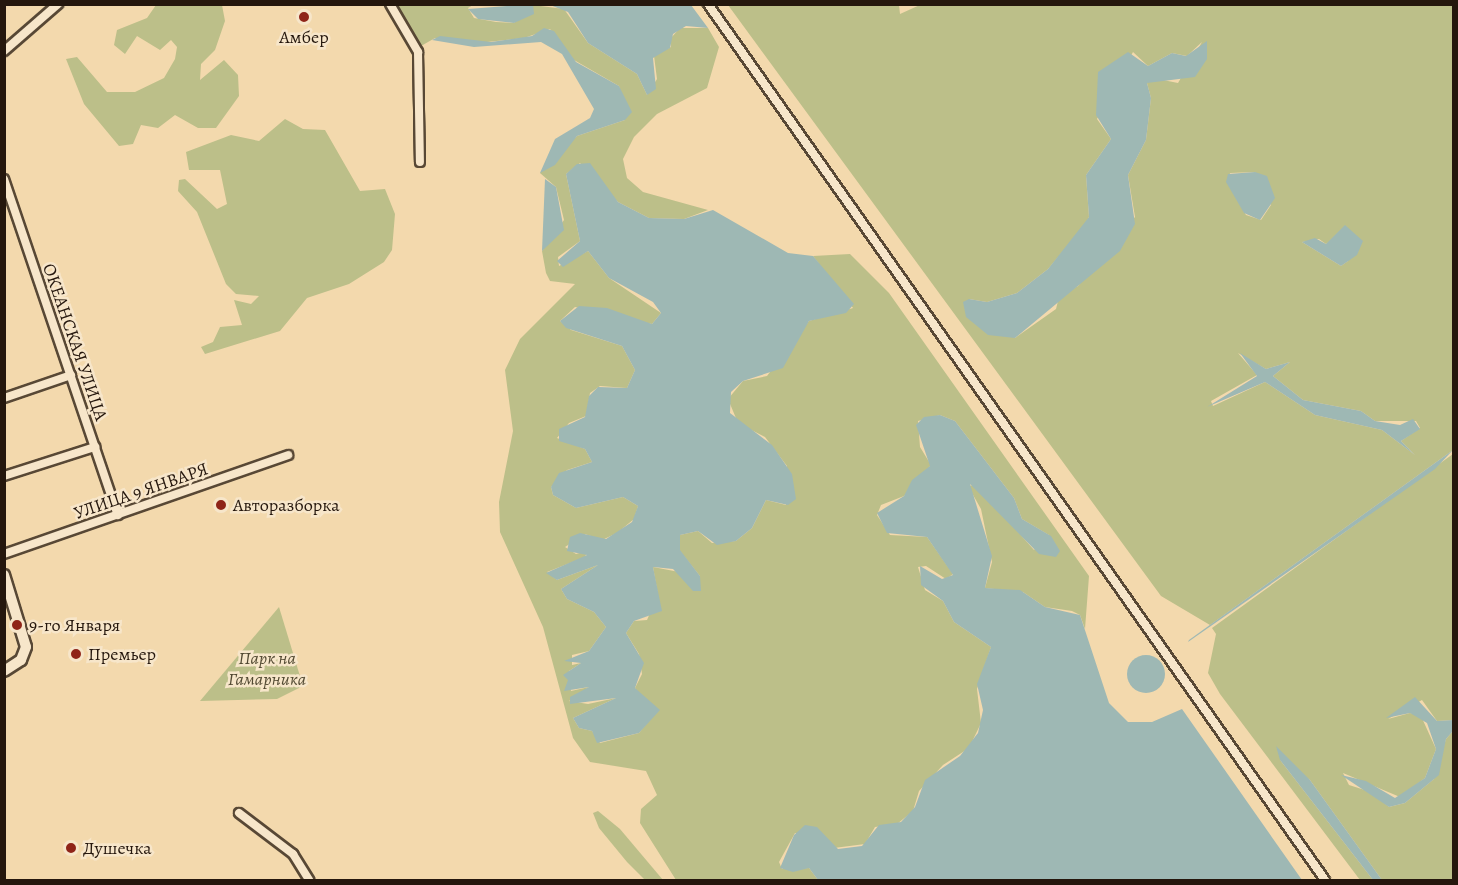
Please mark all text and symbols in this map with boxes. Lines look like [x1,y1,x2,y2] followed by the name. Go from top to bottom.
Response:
[297,10,311,24] marker: Амбер
[279,26,329,48] place label: Амбер
[38,261,112,423] street label: ОКЕАНСКАЯ УЛИЦА
[71,458,211,524] street label: УЛИЦА 9 ЯНВАРЯ
[233,494,340,516] place label: Авторазборка
[214,498,228,512] marker: Авторазборка
[29,614,120,636] place label: 9-го Января
[10,618,24,632] marker: 9-го Января
[88,643,156,665] place label: Премьер
[69,647,83,661] marker: Премьер
[228,648,306,690] park label: Парк на Гамарника
[83,837,151,859] place label: Душечка
[64,841,78,855] marker: Душечка

